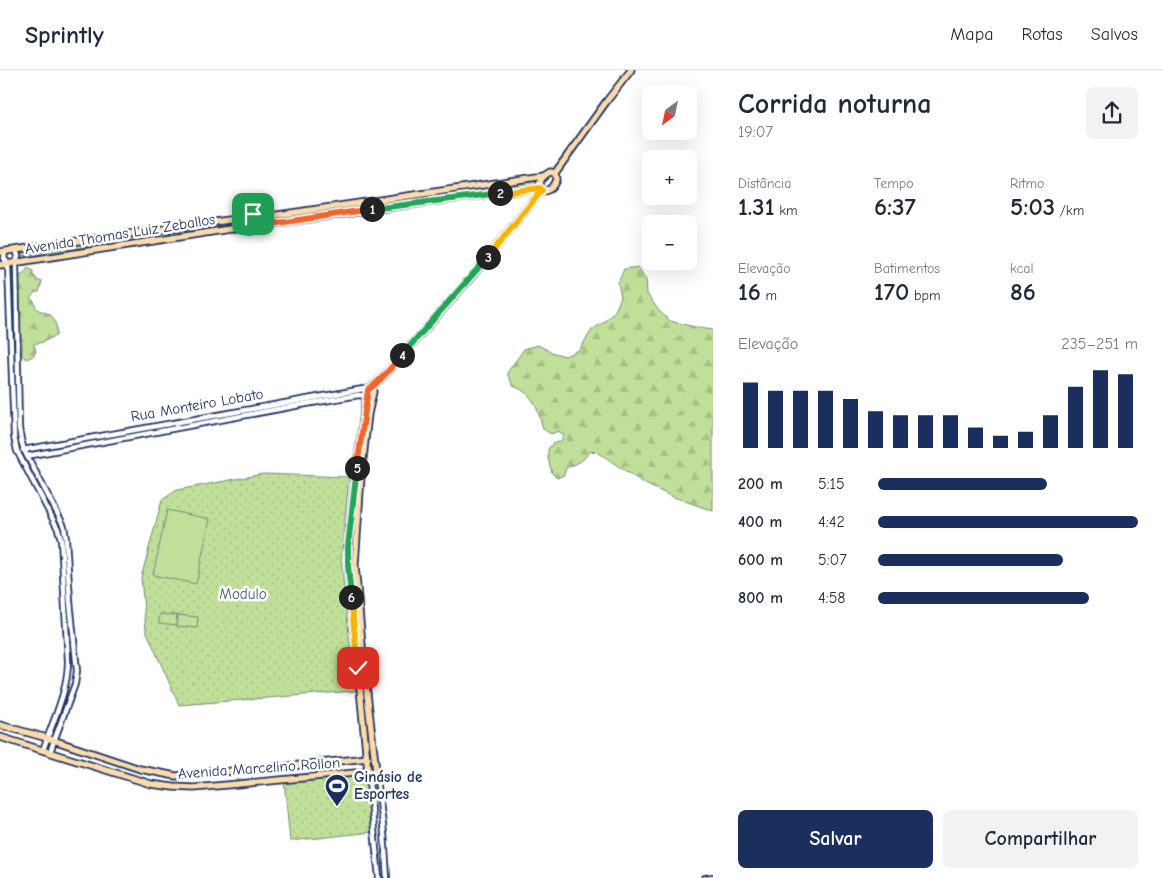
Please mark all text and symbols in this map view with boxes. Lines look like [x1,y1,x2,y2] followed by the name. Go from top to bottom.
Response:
[25,21,104,49] text: Sprintly
[950,24,994,45] text: Mapa
[1022,24,1063,45] text: Rotas
[1091,24,1138,45] text: Salvos
[642,85,698,140] north arrow
[642,85,697,270] map controls
[1086,87,1138,139] button: share
[738,88,931,120] text: Corrida noturna
[738,123,773,141] text: 19:07
[642,150,697,205] button: +
[738,175,792,192] text: Distância
[874,175,914,192] text: Tempo
[1010,175,1045,192] text: Ritmo
[488,180,512,206] pin: 2
[497,185,504,202] text: 2
[738,192,775,221] text: 1.31
[874,192,916,221] text: 6:37
[1010,192,1055,221] text: 5:03
[232,193,274,235] pin
[360,196,384,222] pin: 1
[239,200,267,228] icon: arrive
[370,201,375,218] text: 1
[775,202,798,219] text: km
[1055,202,1084,219] text: /km
[24,210,216,258] street label: Avenida Thomas Luiz Zeballos
[642,215,697,270] button: −
[476,244,500,270] pin: 3
[485,249,492,266] text: 3
[738,260,791,277] text: Elevação
[874,260,940,277] text: Batimentos
[1010,260,1034,277] text: kcal
[738,277,761,306] text: 16
[874,277,909,306] text: 170
[1010,277,1036,306] text: 86
[761,287,777,304] text: m
[909,287,941,304] text: bpm
[738,335,798,353] text: Elevação
[1061,335,1138,353] text: 235–251 m
[390,342,414,368] pin: 4
[399,347,406,364] text: 4
[129,384,265,426] street label: Rua Monteiro Lobato
[344,456,370,480] pin: 5
[354,460,361,477] text: 5
[738,475,783,493] text: 200 m
[818,475,845,493] text: 5:15
[738,513,782,531] text: 400 m
[818,513,845,531] text: 4:42
[738,551,783,569] text: 600 m
[818,551,847,569] text: 5:07
[338,584,364,610] pin: 6
[219,585,267,603] park label: Modulo
[348,589,355,606] text: 6
[738,589,783,607] text: 800 m
[818,589,846,607] text: 4:58
[337,647,379,689] pin
[344,654,372,682] icon: check
[177,753,341,783] street label: Avenida Marcelino Rollon
[354,768,422,803] place label: Ginásio de Esportes
[324,773,350,807] sports icon: Ginásio de Esportes
[738,810,933,868] button: Salvar
[943,810,1138,868] button: Compartilhar

